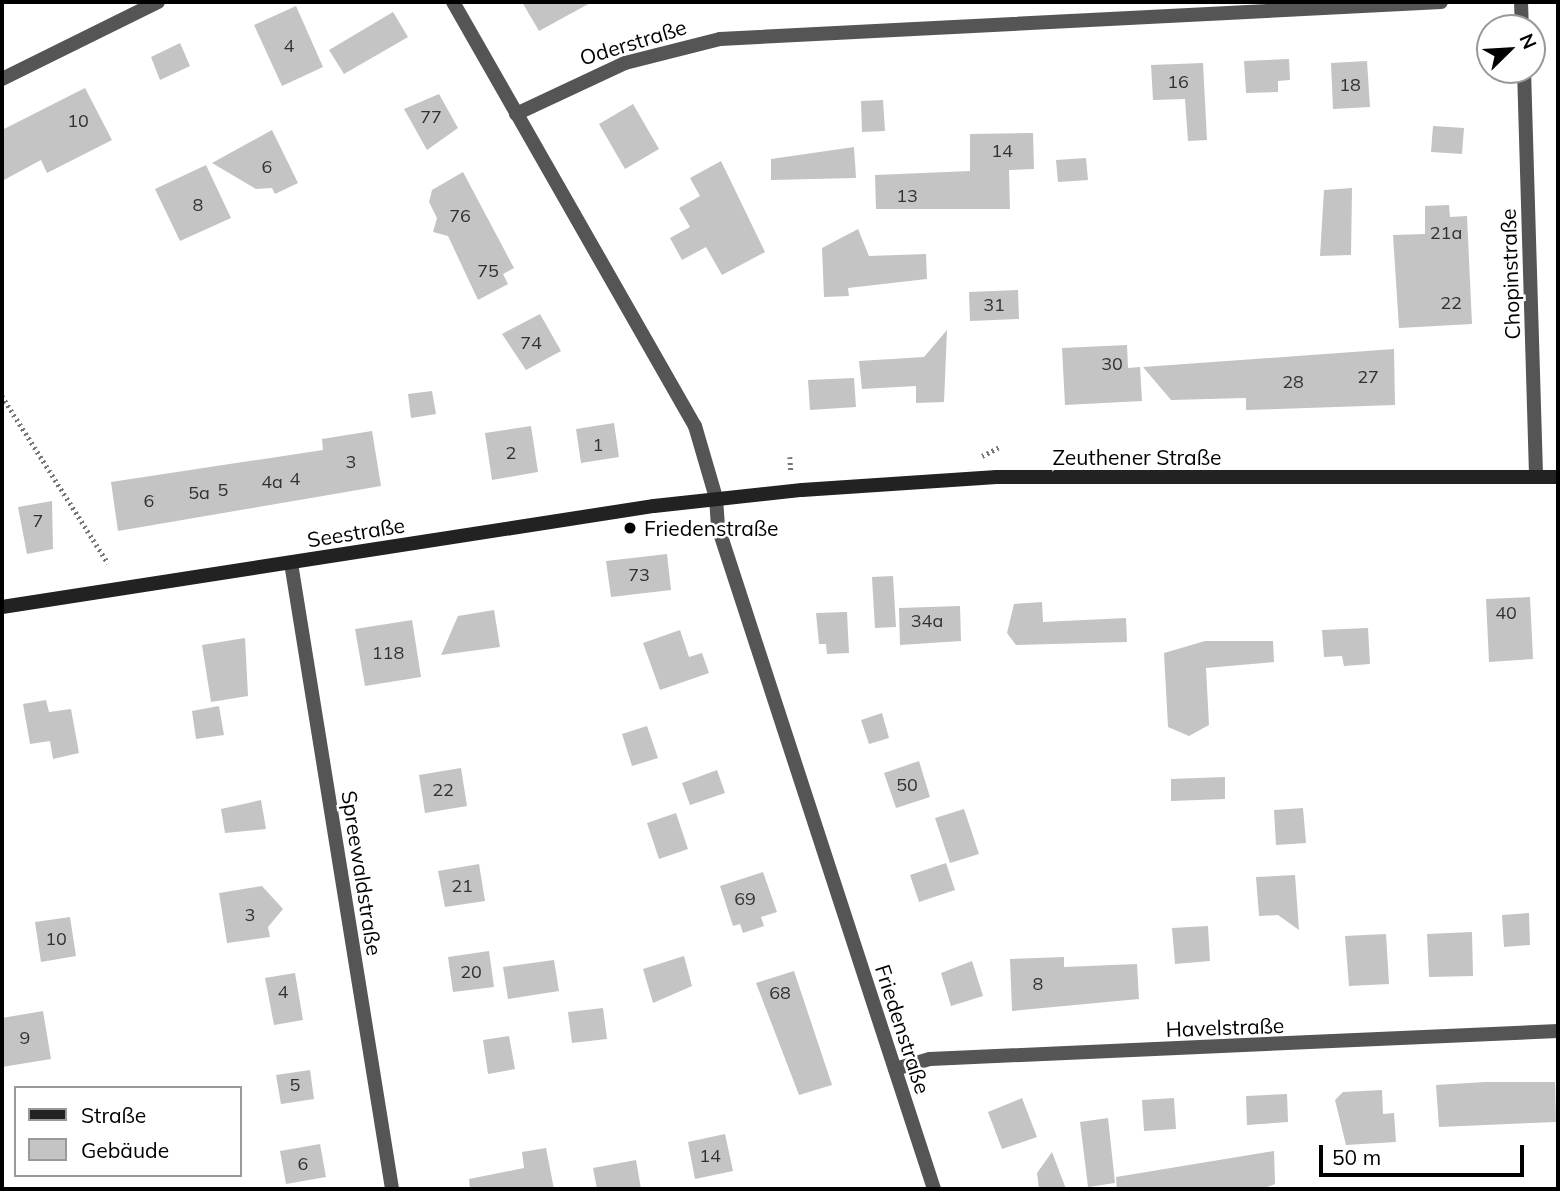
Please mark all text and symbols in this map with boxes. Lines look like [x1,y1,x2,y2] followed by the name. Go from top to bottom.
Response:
[577,14,689,70] street label: Oderstraße
[1476,14,1546,84] north arrow
[1514,30,1542,53] text: N
[284,35,294,57] house number: 4
[1167,71,1189,93] house number: 16
[1339,74,1361,96] house number: 18
[420,106,442,128] house number: 77
[67,110,89,132] house number: 10
[991,140,1013,162] house number: 14
[262,156,272,178] house number: 6
[896,185,918,207] house number: 13
[193,194,203,216] house number: 8
[449,205,471,227] house number: 76
[1495,208,1525,340] street label: Chopinstraße
[1430,222,1462,244] house number: 21a
[477,260,499,282] house number: 75
[1440,292,1462,314] house number: 22
[983,294,1005,316] house number: 31
[520,332,542,354] house number: 74
[1101,353,1123,375] house number: 30
[1357,366,1379,388] house number: 27
[1282,371,1304,393] house number: 28
[593,434,603,456] house number: 1
[506,442,516,464] house number: 2
[1053,444,1221,470] street label: Zeuthener Straße
[346,451,356,473] house number: 3
[290,468,300,490] house number: 4
[261,471,283,493] house number: 4a
[218,479,228,501] house number: 5
[188,482,210,504] house number: 5a
[144,490,154,512] house number: 6
[33,510,43,532] house number: 7
[305,512,407,552] street label: Seestraße
[644,515,778,541] place label: Friedenstraße
[622,520,638,536] marker: Friedenstraße
[628,564,650,586] house number: 73
[1495,602,1517,624] house number: 40
[911,610,943,632] house number: 34a
[372,642,404,664] house number: 118
[896,774,918,796] house number: 50
[432,779,454,801] house number: 22
[337,789,387,957] street label: Spreewaldstraße
[451,875,473,897] house number: 21
[734,888,756,910] house number: 69
[245,904,255,926] house number: 3
[45,928,67,950] house number: 10
[460,961,482,983] house number: 20
[870,961,936,1097] street label: Friedenstraße
[1033,973,1043,995] house number: 8
[278,981,288,1003] house number: 4
[769,982,791,1004] house number: 68
[1165,1012,1285,1042] street label: Havelstraße
[20,1027,30,1049] house number: 9
[290,1074,300,1096] house number: 5
[14,1086,242,1177] legend
[81,1102,146,1128] text: Straße
[1322,1132,1527,1176] scale bar
[81,1137,169,1163] text: Gebäude
[1332,1144,1381,1170] text: 50 m
[699,1145,721,1167] house number: 14
[298,1153,308,1175] house number: 6

